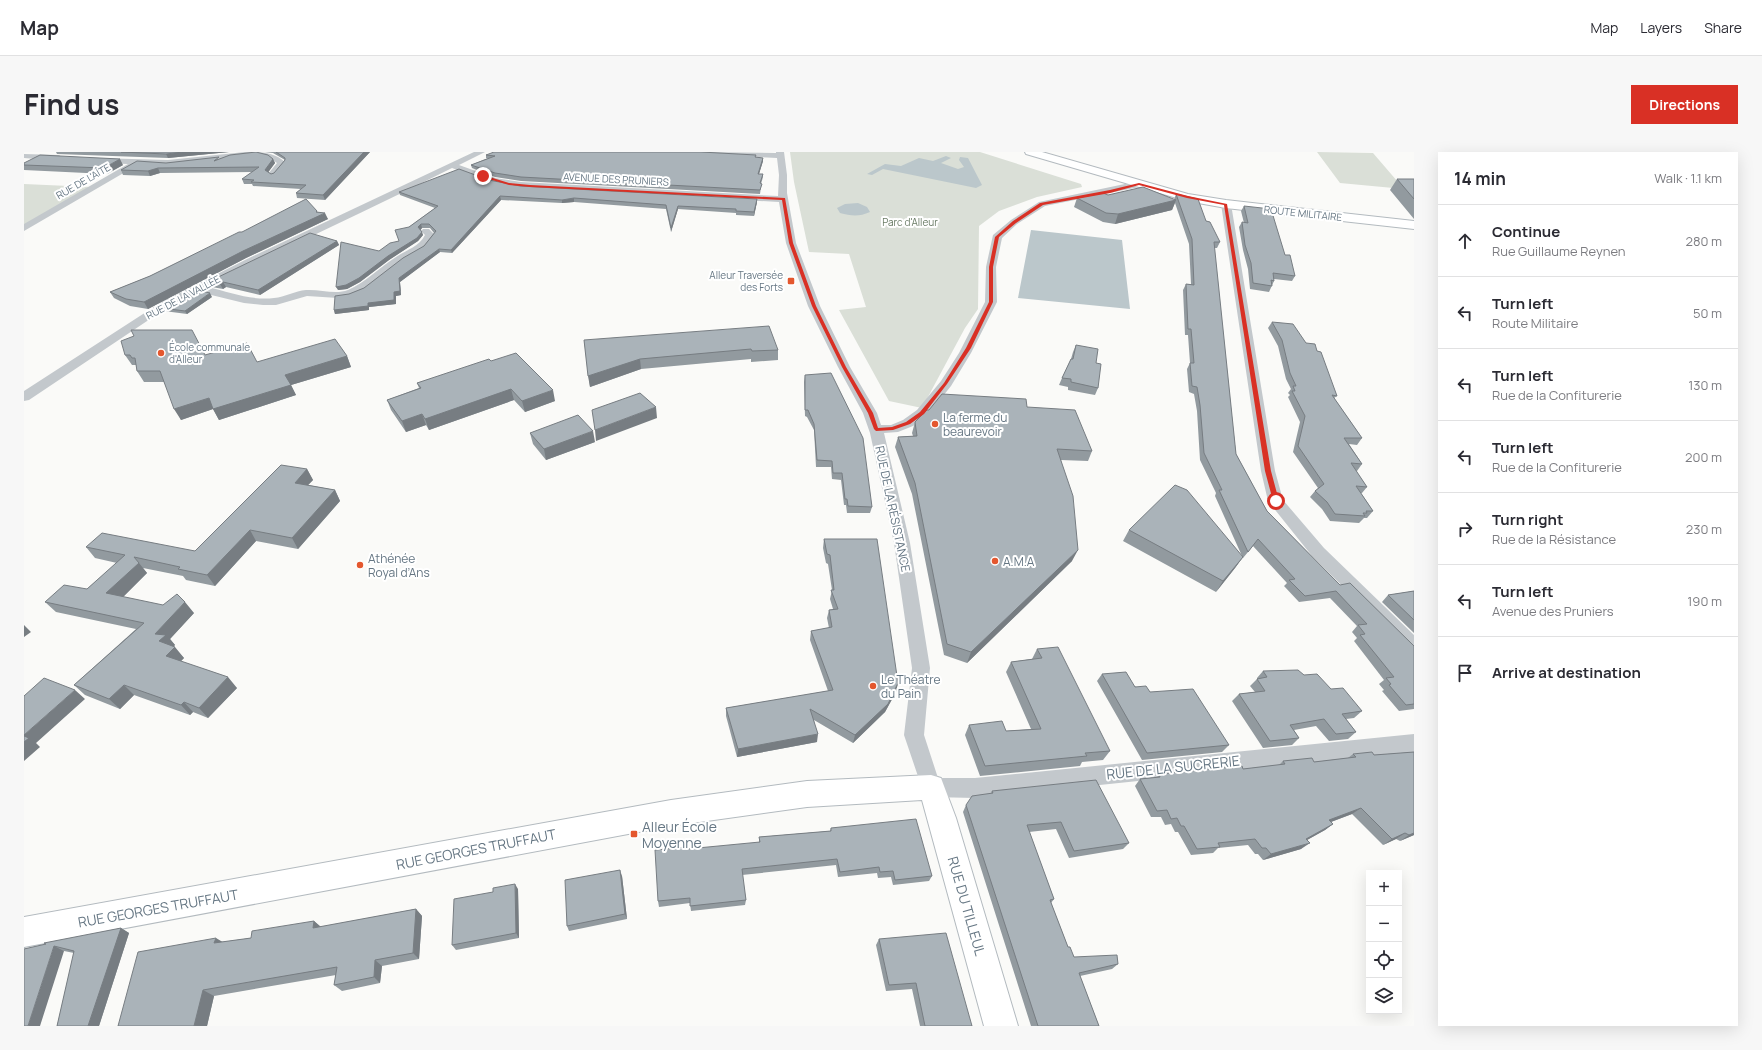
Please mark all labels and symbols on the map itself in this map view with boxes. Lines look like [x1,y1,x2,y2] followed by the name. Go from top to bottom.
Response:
[53,160,113,202] street label: RUE DE L'AÎTE
[474,167,492,185] route end
[563,169,669,189] street label: AVENUE DES PRUNIERS
[1263,202,1343,224] street label: ROUTE MILITAIRE
[882,215,938,229] park label: Parc d'Alleur
[709,268,783,294] place label: Alleur Traversée des Forts
[143,271,223,322] street label: RUE DE LA VALLÉE
[786,276,796,286] marker: Alleur Traversée des Forts
[169,340,250,366] place label: École communale d'Alleur
[156,348,166,358] marker: École communale d'Alleur
[943,409,1007,440] place label: La ferme du beaurevoir
[930,419,940,429] marker: La ferme du beaurevoir
[871,444,915,574] street label: RUE DE LA RÉSISTANCE
[1267,492,1285,510] route start
[368,550,430,581] place label: Athénée Royal d’Ans
[1003,553,1035,570] place label: A.M.A
[990,556,1000,566] marker: A.M.A
[355,560,365,570] marker: Athénée Royal d’Ans
[881,671,940,702] place label: Le Théatre du Pain
[868,681,878,691] marker: Le Théatre du Pain
[1105,751,1241,783] street label: RUE DE LA SUCRERIE
[642,817,717,852] place label: Alleur École Moyenne
[394,824,558,874] street label: RUE GEORGES TRUFFAUT
[629,829,639,839] marker: Alleur École Moyenne
[944,854,990,958] street label: RUE DU TILLEUL
[76,884,240,931] street label: RUE GEORGES TRUFFAUT

